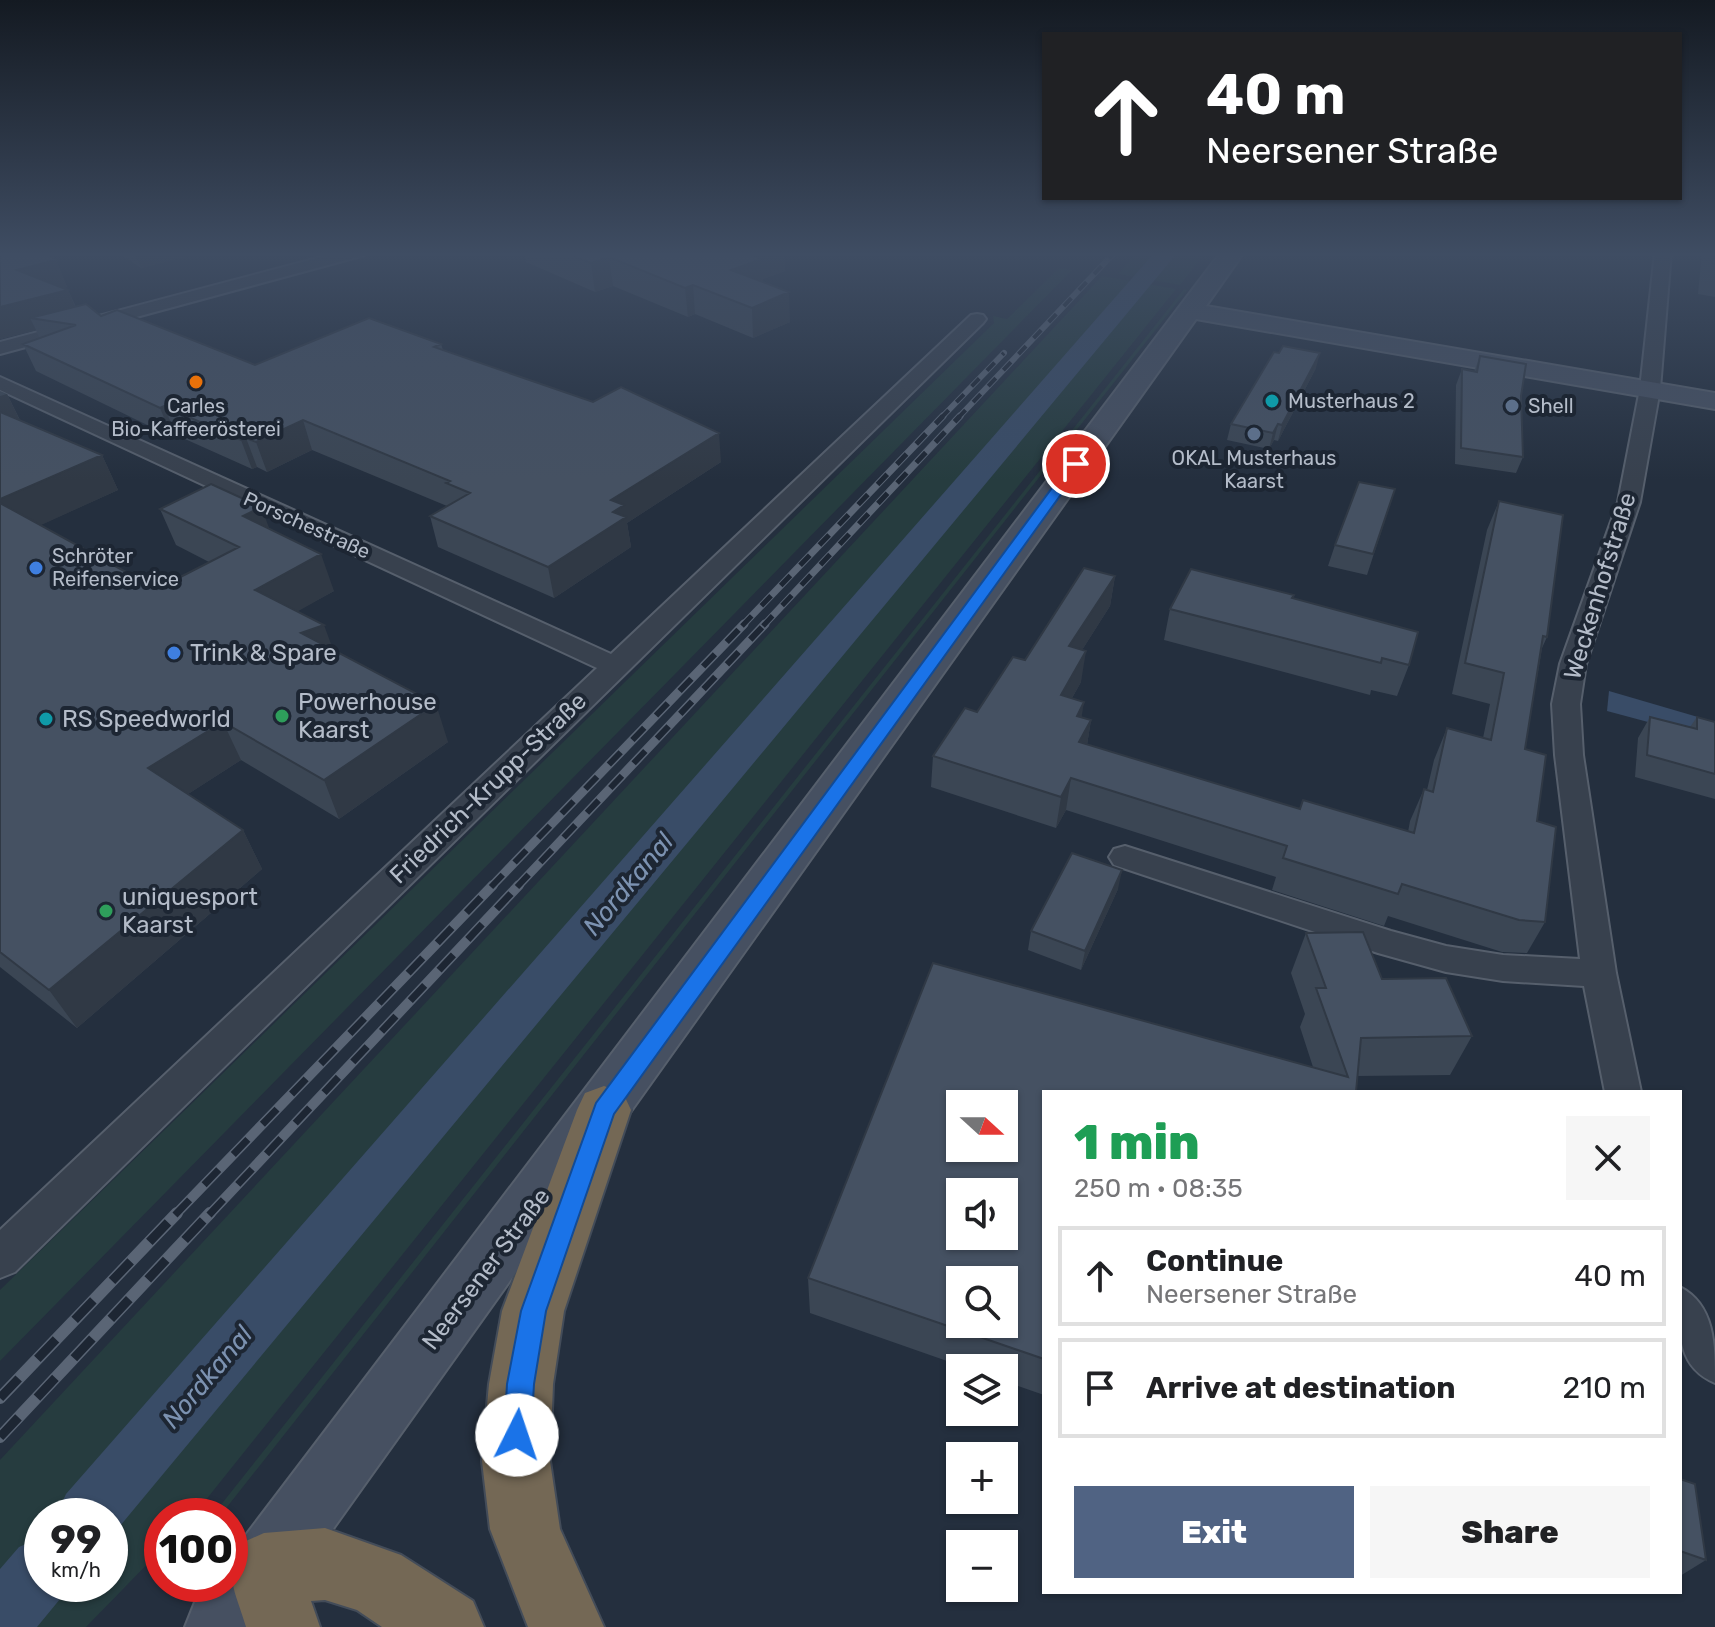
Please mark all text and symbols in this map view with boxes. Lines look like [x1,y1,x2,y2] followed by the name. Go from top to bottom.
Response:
[1206,62,1346,128] text: 40 m
[1074,64,1178,168] icon: ahead
[1206,129,1498,172] text: Neersener Straße
[187,373,205,391] marker: Carles Bio-Kaffeerösterei
[1288,389,1415,413] place label: Musterhaus 2
[1263,392,1281,410] marker: Musterhaus 2
[111,394,281,441] place label: Carles Bio-Kaffeerösterei
[1528,394,1574,418] place label: Shell
[1503,397,1521,415] marker: Shell
[1245,425,1263,443] marker: OKAL Musterhaus Kaarst
[1042,430,1110,498] pin
[1054,442,1098,486] icon: arrive
[1172,446,1336,493] place label: OKAL Musterhaus Kaarst
[240,486,374,564] street label: Porschestraße
[1558,489,1642,683] street label: Weckenhofstraße
[52,544,179,591] place label: Schröter Reifenservice
[27,559,45,577] marker: Schröter Reifenservice
[190,639,337,667] place label: Trink & Spare
[165,644,183,662] marker: Trink & Spare
[384,687,592,889] street label: Friedrich-Krupp-Straße
[298,688,437,744] place label: Powerhouse Kaarst
[62,705,231,733] place label: RS Speedworld
[273,707,291,725] marker: Powerhouse Kaarst
[37,710,55,728] marker: RS Speedworld
[577,826,681,942] water label: Nordkanal
[122,883,258,939] place label: uniquesport Kaarst
[97,902,115,920] marker: uniquesport Kaarst
[946,1090,1018,1162] north arrow
[946,1090,1018,1602] map controls
[1074,1114,1200,1171] text: 1 min
[1566,1116,1650,1200] button: close
[1074,1173,1243,1204] text: 250 m · 08:35
[946,1178,1018,1250] button: sound
[416,1183,556,1355] street label: Neersener Straße
[1146,1243,1283,1279] text: Continue
[1078,1254,1122,1298] icon: ahead
[1574,1258,1646,1294] text: 40 m
[946,1266,1018,1338] button: search
[1146,1279,1357,1310] text: Neersener Straße
[156,1319,260,1435] water label: Nordkanal
[946,1354,1018,1426] button: layers
[1078,1366,1122,1410] icon: arrive
[1146,1370,1456,1406] text: Arrive at destination
[1562,1370,1646,1406] text: 210 m
[475,1393,559,1477] position arrow
[946,1442,1018,1514] button: +
[1074,1486,1354,1578] button: Exit
[1370,1486,1650,1578] button: Share
[144,1498,248,1602] speed limit sign: 100
[50,1516,102,1563] text: 99
[946,1530,1018,1602] button: −
[51,1558,101,1582] text: km/h

